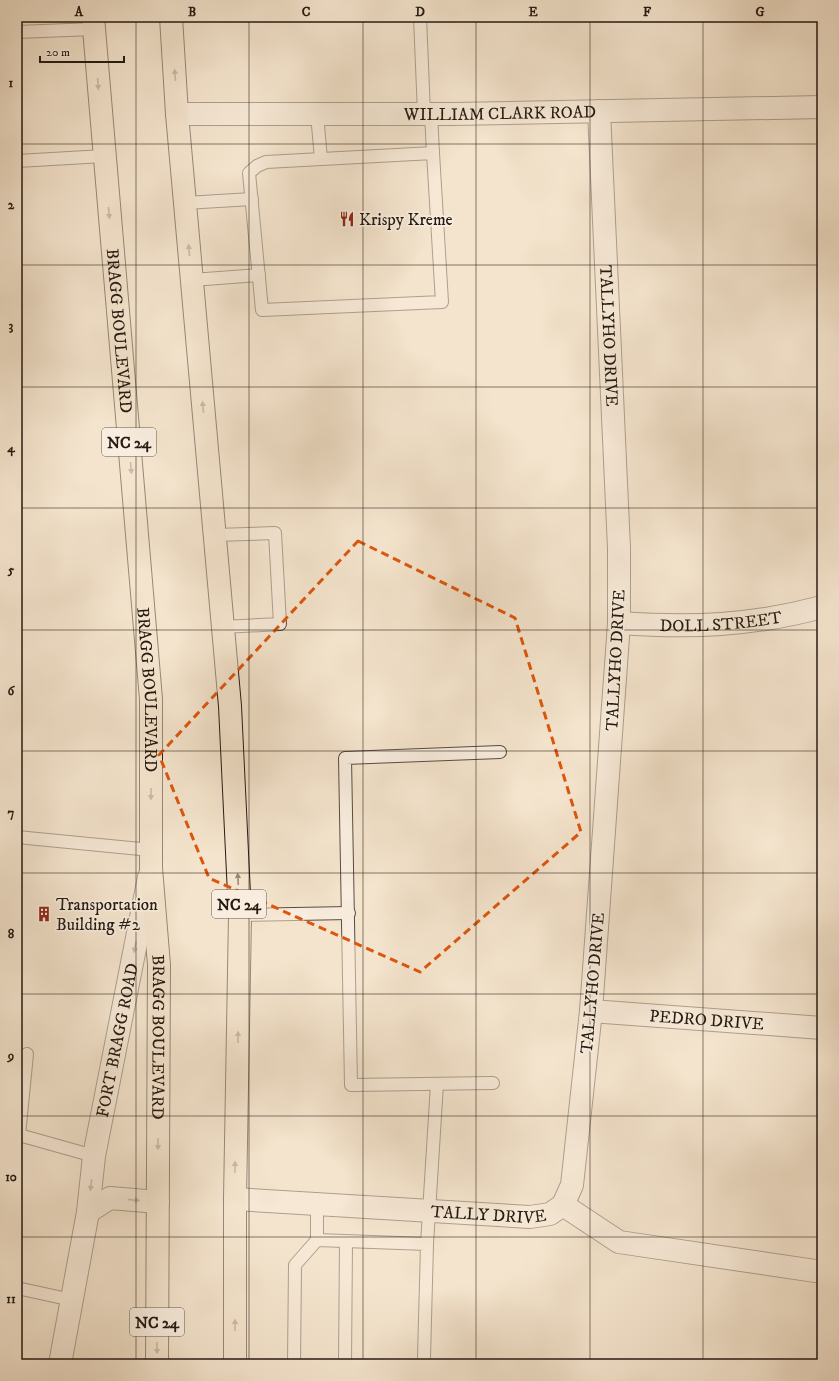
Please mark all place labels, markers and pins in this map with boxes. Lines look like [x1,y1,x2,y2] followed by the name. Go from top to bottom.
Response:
[359,209,453,231] place label: Krispy Kreme
[338,210,356,228] restaurant icon: Krispy Kreme
[56,894,158,936] place label: Transportation Building #2
[35,905,53,923] building icon: Transportation Building #2

